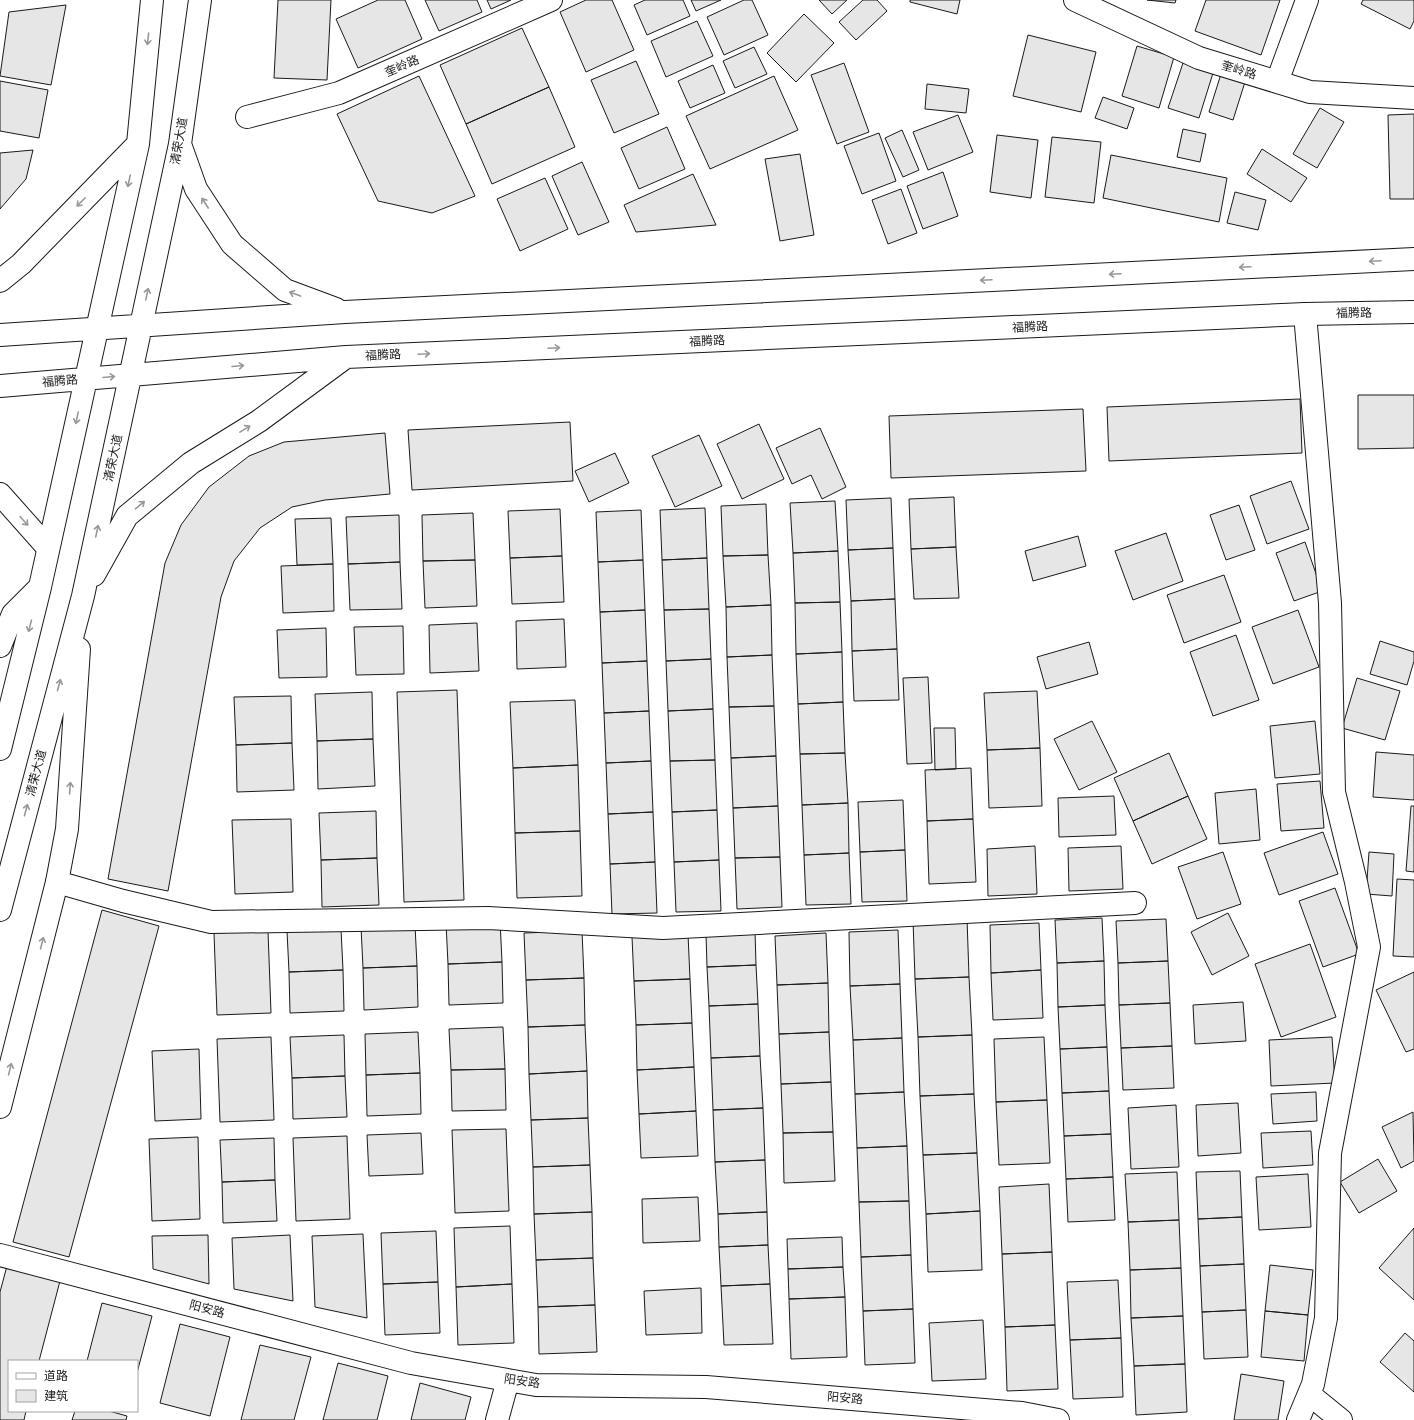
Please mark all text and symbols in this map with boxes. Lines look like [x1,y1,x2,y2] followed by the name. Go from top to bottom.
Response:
[145,32,152,45] one-way arrow
[383,53,421,79] street label: 奎岭路
[1220,58,1258,82] street label: 奎岭路
[168,116,190,166] street label: 清荣大道
[125,175,133,188] one-way arrow
[76,197,86,207] one-way arrow
[201,198,209,209] one-way arrow
[1369,257,1382,265] one-way arrow
[1239,264,1252,271] one-way arrow
[1109,270,1122,278] one-way arrow
[980,277,993,284] one-way arrow
[144,288,152,301] one-way arrow
[290,289,302,297] one-way arrow
[1336,306,1372,320] street label: 福腾路
[1012,319,1048,335] street label: 福腾路
[689,333,725,349] street label: 福腾路
[547,344,560,351] one-way arrow
[365,347,401,363] street label: 福腾路
[417,350,430,357] one-way arrow
[231,362,244,370] one-way arrow
[41,372,79,390] street label: 福腾路
[102,373,115,380] one-way arrow
[73,411,81,424] one-way arrow
[240,425,251,433] one-way arrow
[101,433,125,483] street label: 清荣大道
[135,501,146,510] one-way arrow
[20,515,29,526] one-way arrow
[93,525,101,538] one-way arrow
[26,620,34,633] one-way arrow
[56,678,64,691] one-way arrow
[23,748,49,798] street label: 清荣大道
[66,782,73,795] one-way arrow
[23,804,30,817] one-way arrow
[38,937,46,950] one-way arrow
[6,1063,14,1076] one-way arrow
[188,1298,226,1320] street label: 阳安路
[8,1360,138,1412] legend
[44,1369,68,1383] text: 道路
[503,1372,541,1390] street label: 阳安路
[44,1389,68,1403] text: 建筑
[826,1389,864,1407] street label: 阳安路

